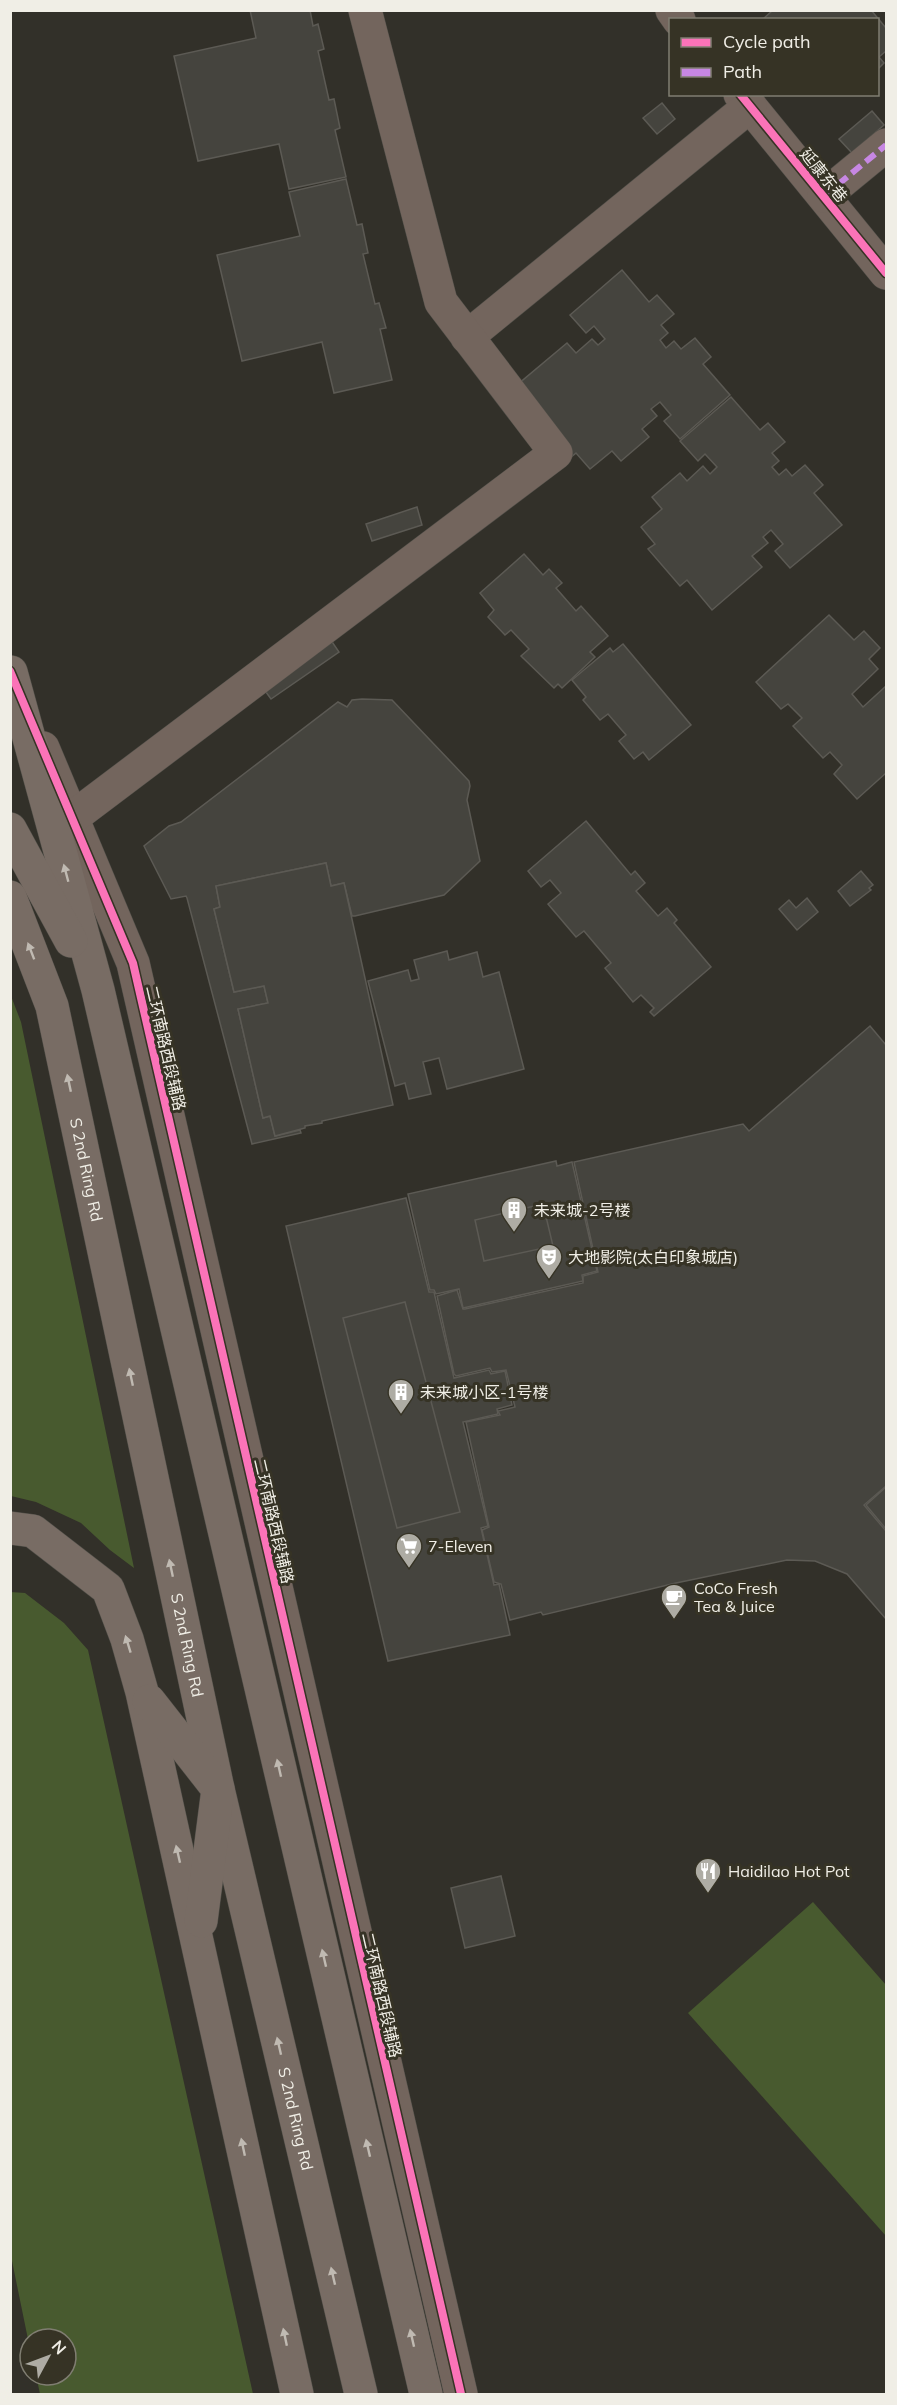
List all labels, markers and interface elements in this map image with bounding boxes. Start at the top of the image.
legend [669,18,879,96]
text: Cycle path [723,30,810,53]
text: Path [723,60,762,83]
street label: 延康东巷 [796,144,852,206]
one-way arrow [61,864,70,882]
one-way arrow [26,942,36,960]
street label: 二环南路西段辅路 [142,983,190,1113]
one-way arrow [63,1074,73,1093]
street label: S 2nd Ring Rd [66,1116,107,1223]
building icon: 未来城-2号楼 [499,1195,529,1233]
place label: 未来城-2号楼 [534,1200,630,1220]
theatre icon: 大地影院(太白印象城店) [534,1242,564,1280]
place label: 大地影院(太白印象城店) [568,1247,738,1267]
one-way arrow [126,1367,135,1386]
building icon: 未来城小区-1号楼 [386,1377,416,1415]
place label: 未来城小区-1号楼 [420,1382,548,1402]
street label: 二环南路西段辅路 [250,1456,298,1586]
supermarket icon: 7-Eleven [394,1531,424,1569]
place label: 7-Eleven [428,1536,493,1556]
one-way arrow [166,1558,175,1577]
place label: CoCo Fresh Tea & Juice [694,1578,778,1616]
cafe icon: CoCo Fresh Tea & Juice [659,1582,689,1620]
street label: S 2nd Ring Rd [167,1591,208,1699]
one-way arrow [123,1635,132,1653]
one-way arrow [274,1759,284,1777]
one-way arrow [173,1845,183,1863]
restaurant icon: Haidilao Hot Pot [693,1856,723,1894]
place label: Haidilao Hot Pot [728,1861,850,1881]
street label: 二环南路西段辅路 [358,1930,406,2060]
one-way arrow [318,1949,328,1967]
one-way arrow [273,2036,283,2055]
street label: S 2nd Ring Rd [274,2065,318,2172]
one-way arrow [238,2137,247,2156]
one-way arrow [363,2138,372,2157]
one-way arrow [328,2267,338,2285]
north arrow [18,2327,78,2387]
one-way arrow [279,2328,289,2347]
one-way arrow [407,2328,417,2347]
text: N [48,2336,71,2358]

